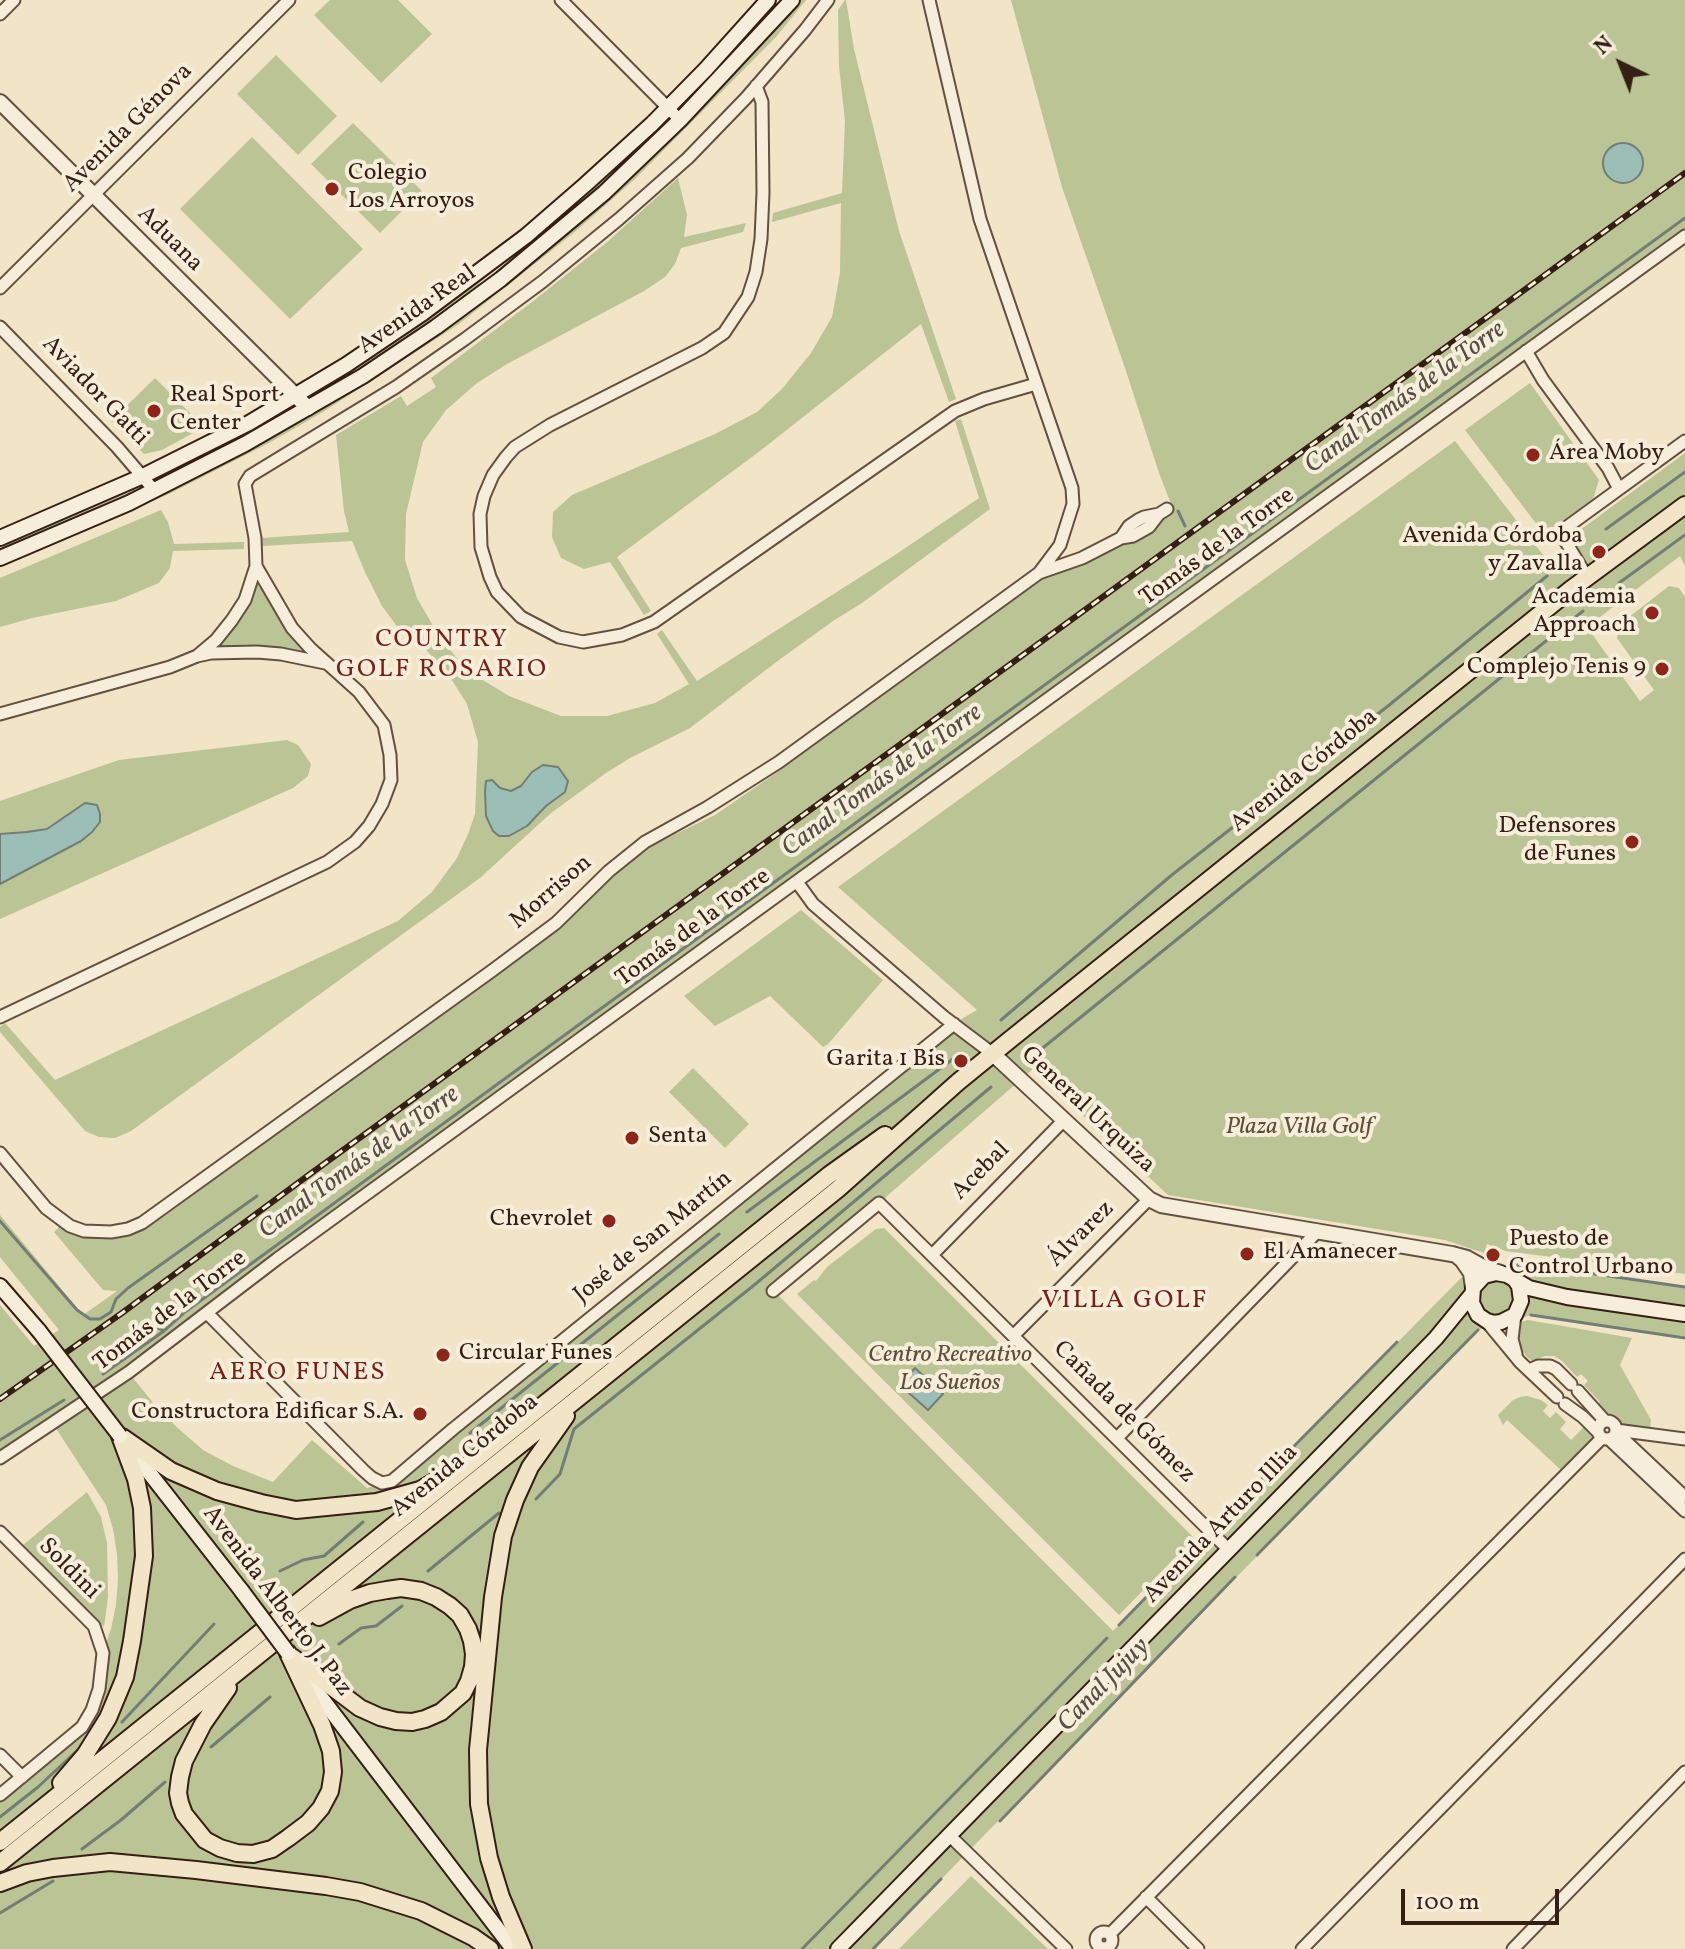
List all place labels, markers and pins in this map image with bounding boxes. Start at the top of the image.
place label: Colegio Los Arroyos [348,161,475,217]
marker: Colegio Los Arroyos [323,180,341,198]
place label: Real Sport Center [170,383,279,439]
marker: Real Sport Center [145,402,163,420]
place label: Área Moby [1549,441,1664,469]
marker: Área Moby [1524,446,1542,464]
place label: Avenida Córdoba y Zavalla [1402,524,1583,580]
marker: Avenida Córdoba y Zavalla [1590,543,1608,561]
place label: Academia Approach [1532,585,1636,641]
marker: Academia Approach [1643,604,1661,622]
place label: Complejo Tenis 9 [1467,655,1646,683]
marker: Complejo Tenis 9 [1653,660,1671,678]
place label: Defensores de Funes [1498,814,1616,870]
marker: Defensores de Funes [1623,833,1641,851]
place label: Garita 1 Bis [826,1047,945,1075]
marker: Garita 1 Bis [952,1052,970,1070]
place label: Senta [648,1124,707,1152]
marker: Senta [623,1129,641,1147]
place label: Chevrolet [490,1207,593,1235]
marker: Chevrolet [600,1212,618,1230]
place label: Puesto de Control Urbano [1509,1227,1673,1283]
place label: El Amanecer [1263,1240,1397,1268]
marker: El Amanecer [1238,1245,1256,1263]
marker: Puesto de Control Urbano [1484,1246,1502,1264]
place label: Circular Funes [459,1341,612,1369]
marker: Circular Funes [434,1346,452,1364]
place label: Constructora Edificar S.A. [131,1400,404,1428]
marker: Constructora Edificar S.A. [411,1405,429,1423]

